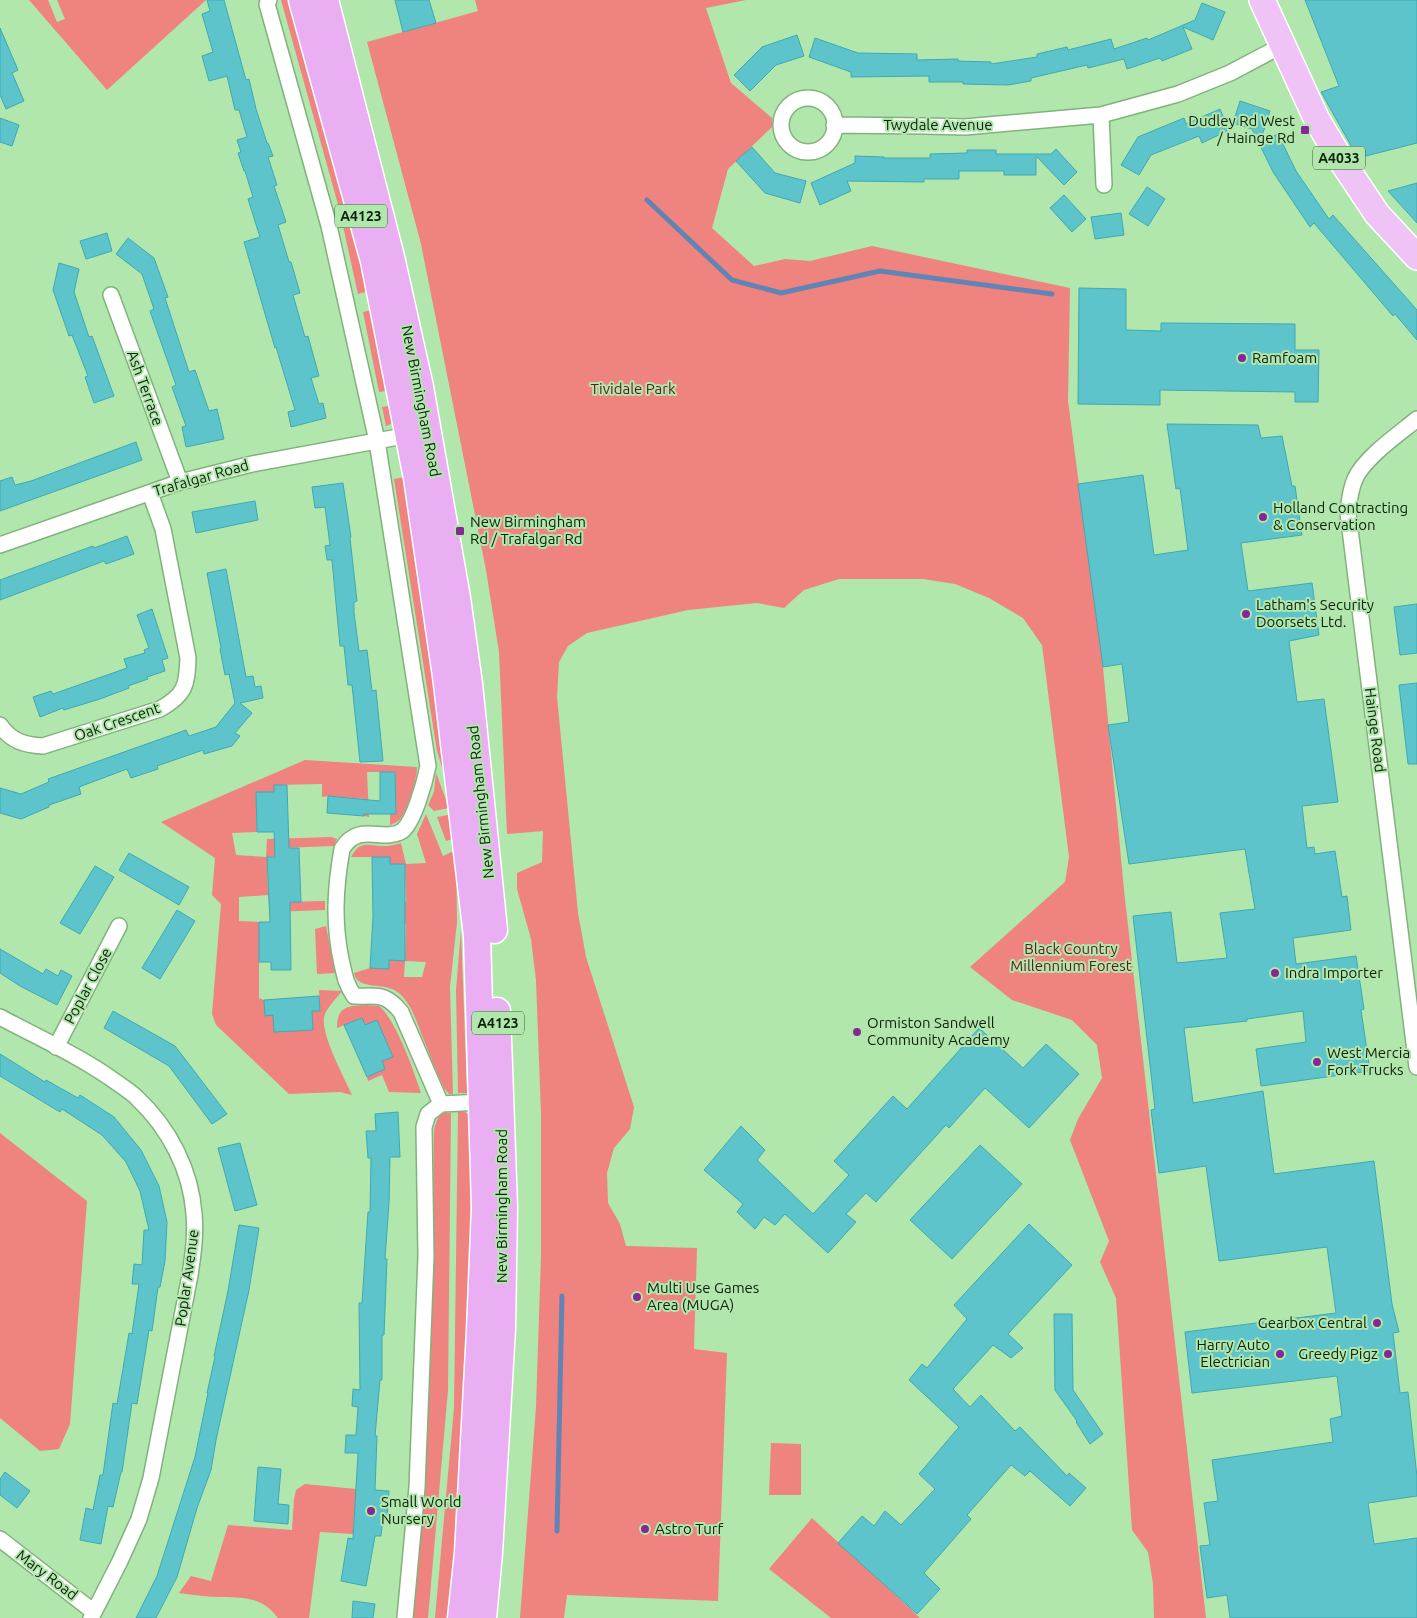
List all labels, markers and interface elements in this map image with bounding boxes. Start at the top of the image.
place label: Dudley Rd West / Hainge Rd [1188,112,1295,146]
street label: Twydale Avenue [883,116,993,133]
marker: Dudley Rd West / Hainge Rd [1299,124,1311,136]
road number: A4033 [1313,146,1365,170]
road number: A4123 [335,205,387,228]
street label: New Birmingham Road [398,324,445,478]
street label: Ash Terrace [124,348,167,428]
place label: Ramfoam [1252,349,1317,366]
marker: Ramfoam [1236,352,1248,364]
park label: Tividale Park [590,380,676,397]
street label: Trafalgar Road [151,456,251,499]
place label: Holland Contracting & Conservation [1273,499,1408,533]
marker: Holland Contracting & Conservation [1257,511,1269,523]
place label: New Birmingham Rd / Trafalgar Rd [470,513,586,547]
marker: New Birmingham Rd / Trafalgar Rd [454,525,466,537]
place label: Latham's Security Doorsets Ltd. [1256,596,1374,630]
marker: Latham's Security Doorsets Ltd. [1240,608,1252,620]
street label: Hainge Road [1362,687,1389,773]
street label: Oak Crescent [72,699,162,744]
street label: New Birmingham Road [464,725,497,879]
park label: Black Country Millennium Forest [1010,940,1132,974]
street label: Poplar Close [60,945,115,1027]
place label: Indra Importer [1285,964,1383,981]
marker: Indra Importer [1269,967,1281,979]
road number: A4123 [472,1011,524,1034]
place label: Ormiston Sandwell Community Academy [867,1014,1010,1048]
marker: Ormiston Sandwell Community Academy [851,1026,863,1038]
place label: West Mercia Fork Trucks [1327,1044,1410,1078]
marker: West Mercia Fork Trucks [1311,1056,1323,1068]
street label: New Birmingham Road [493,1129,510,1283]
street label: Poplar Avenue [171,1228,202,1327]
place label: Multi Use Games Area (MUGA) [647,1279,759,1313]
marker: Multi Use Games Area (MUGA) [631,1291,643,1303]
place label: Gearbox Central [1258,1314,1367,1331]
marker: Gearbox Central [1371,1317,1383,1329]
place label: Harry Auto Electrician [1197,1336,1270,1370]
place label: Greedy Pigz [1298,1345,1378,1362]
marker: Harry Auto Electrician [1274,1348,1286,1360]
marker: Greedy Pigz [1382,1348,1394,1360]
place label: Small World Nursery [381,1493,462,1527]
marker: Small World Nursery [365,1505,377,1517]
place label: Astro Turf [655,1520,723,1537]
marker: Astro Turf [639,1523,651,1535]
street label: Mary Road [13,1546,81,1603]

